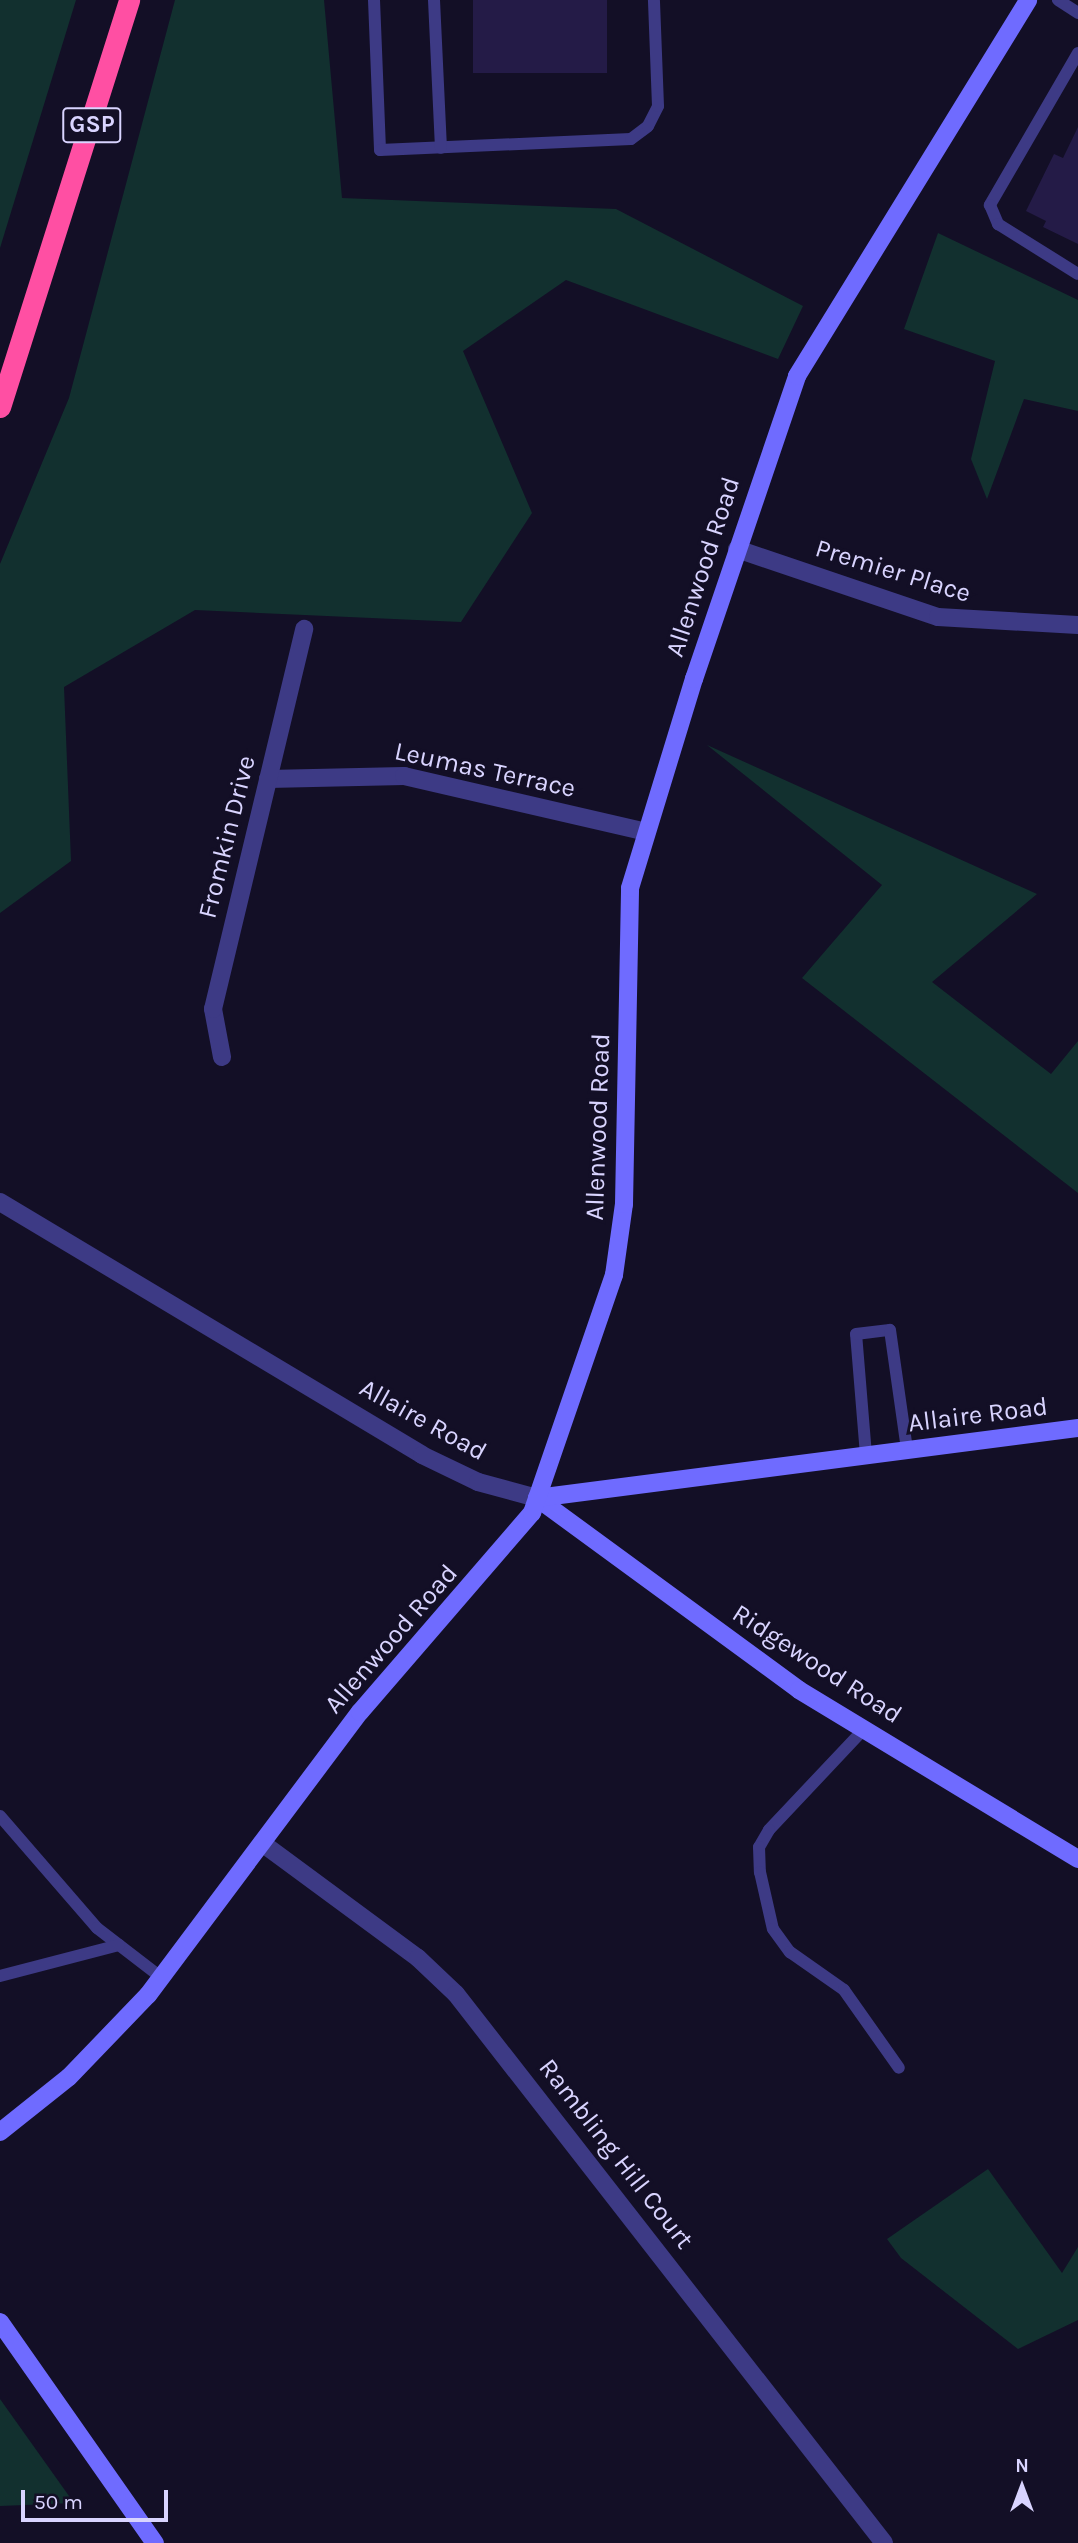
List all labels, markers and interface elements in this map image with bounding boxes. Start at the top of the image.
road number: GSP [62,104,122,146]
street label: Allenwood Road [659,473,747,661]
street label: Premier Place [812,533,974,609]
street label: Leumas Terrace [392,736,578,804]
street label: Fromkin Drive [192,752,262,922]
street label: Allenwood Road [579,1033,617,1221]
street label: Allaire Road [354,1372,492,1468]
street label: Allaire Road [906,1391,1050,1439]
street label: Allenwood Road [318,1558,464,1720]
street label: Ridgewood Road [726,1598,908,1730]
street label: Rambling Hill Court [532,2053,700,2255]
north arrow [987,2452,1057,2522]
text: N [1015,2455,1029,2477]
scale bar [24,2476,172,2520]
text: 50 m [34,2490,83,2514]

